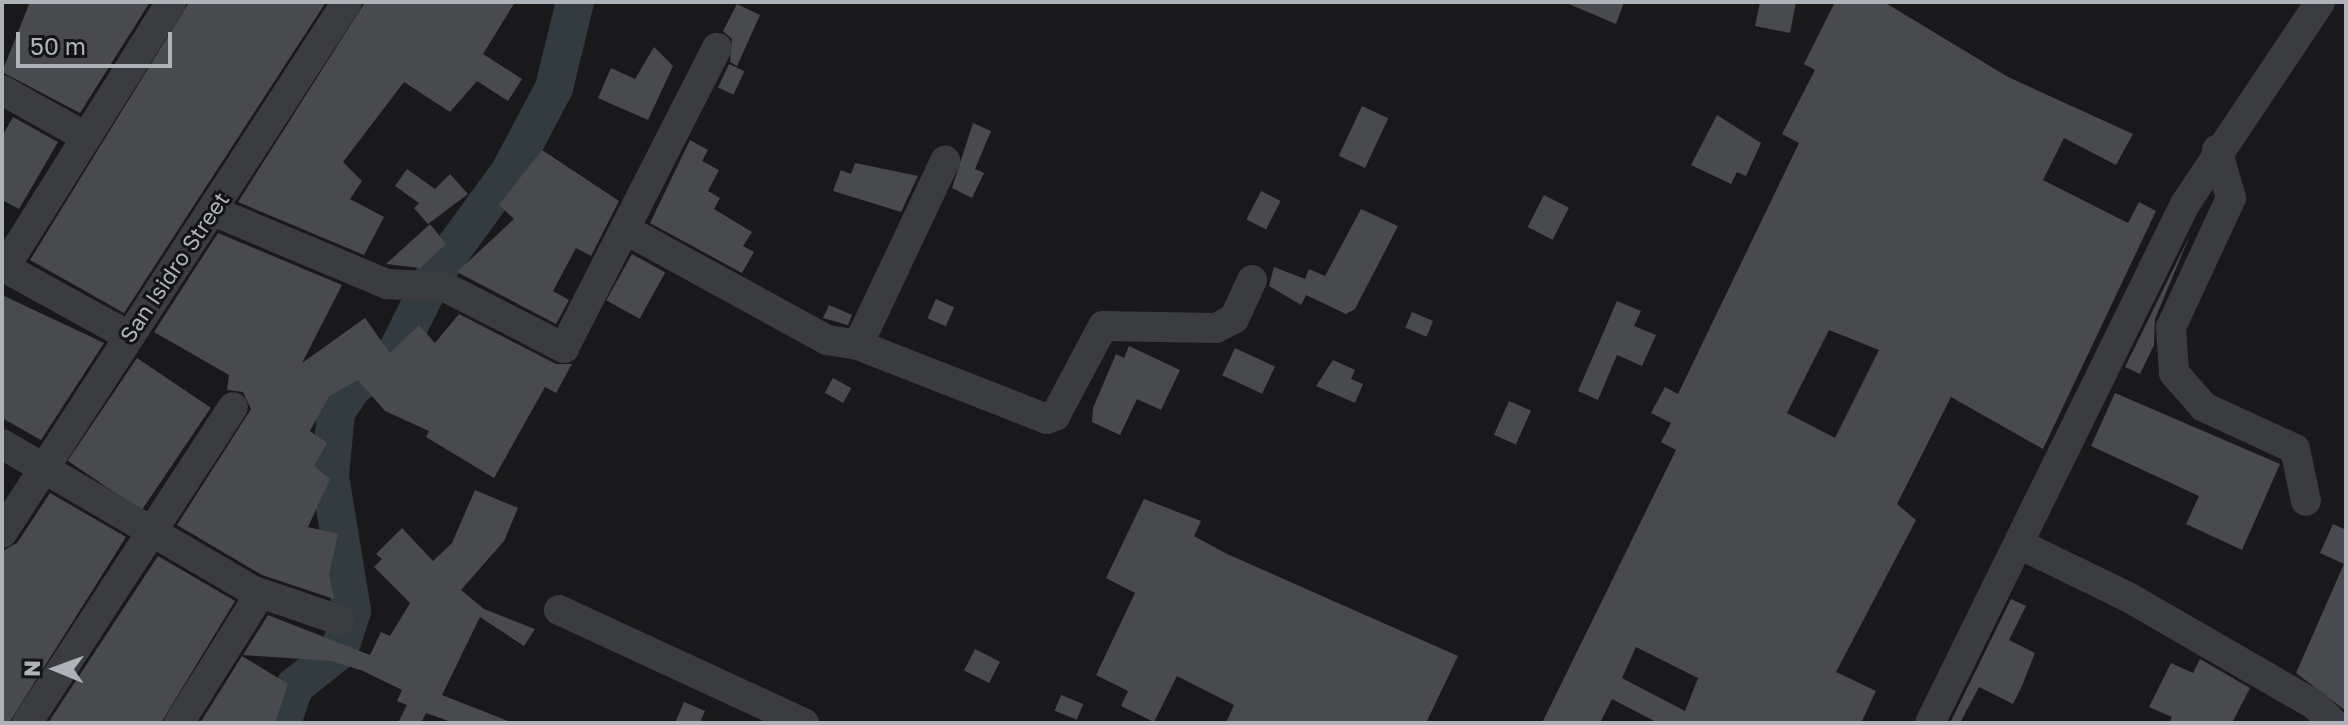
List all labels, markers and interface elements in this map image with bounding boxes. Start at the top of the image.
scale bar [20,16,176,66]
text: 50 m [30,31,86,60]
street label: San Isidro Street [114,187,234,347]
north arrow [16,629,96,709]
text: N [18,660,45,677]

